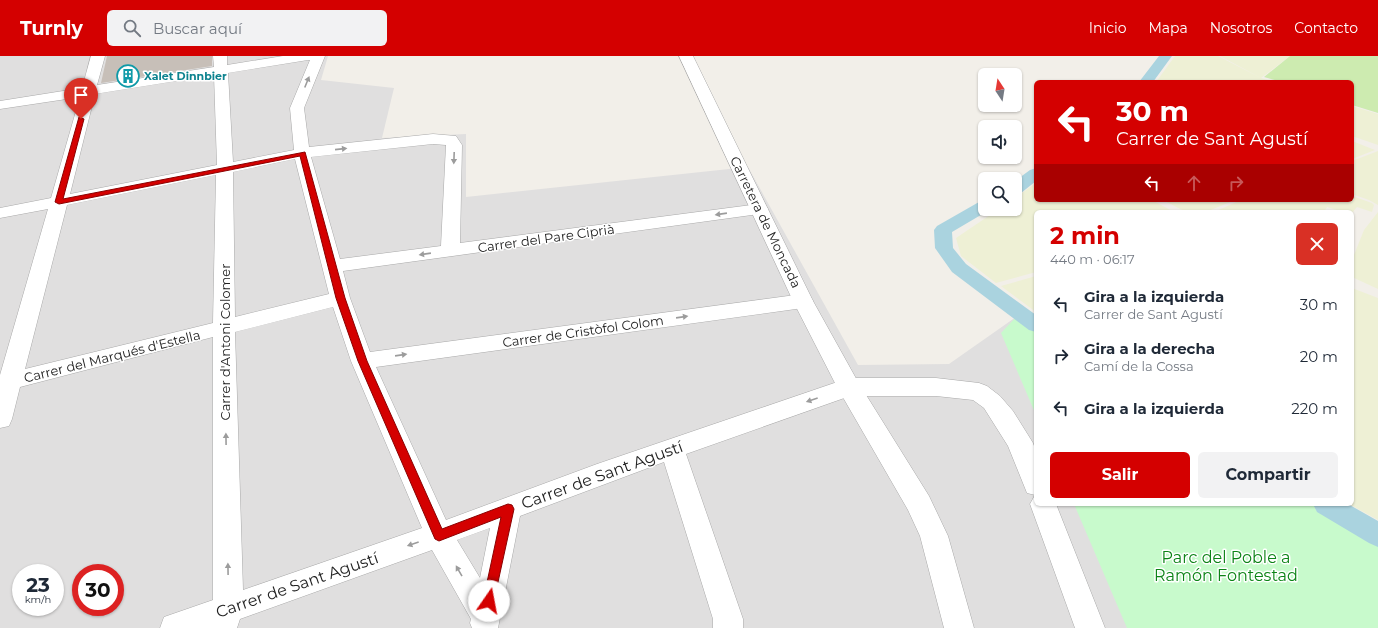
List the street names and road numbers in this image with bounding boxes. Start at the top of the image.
street label: Carretera de Moncada [727,154,805,290]
street label: Carrer del Pare Ciprià [477,220,615,256]
street label: Carrer d'Antoni Colomer [217,264,233,420]
street label: Carrer de Cristòfol Colom [501,312,665,350]
street label: Carrer del Marqués d'Estella [22,326,202,386]
street label: Carrer de Sant Agustí [519,437,686,513]
street label: Carrer de Sant Agustí [213,548,381,622]

